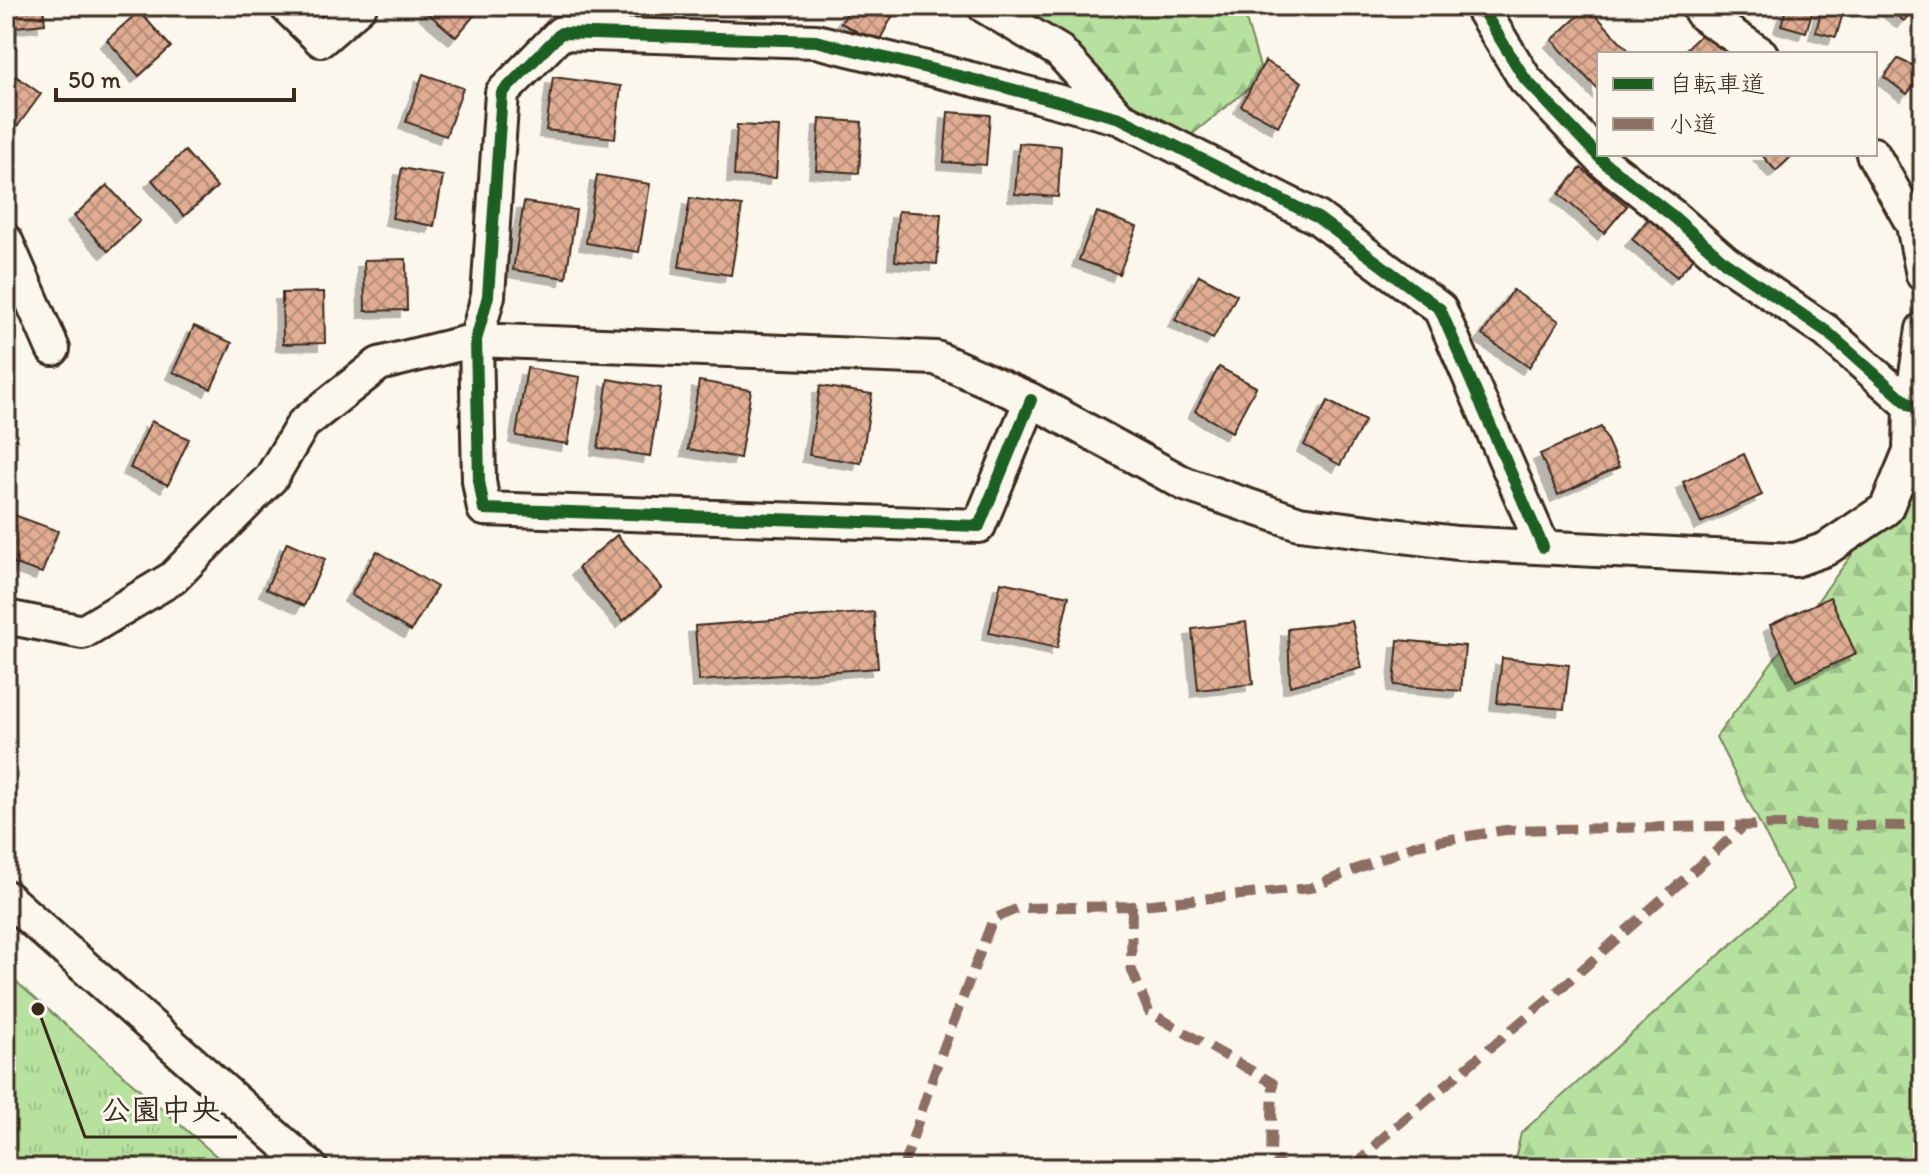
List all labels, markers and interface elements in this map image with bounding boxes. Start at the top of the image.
scale bar [56,52,294,102]
legend [1597,52,1877,156]
text: 50 m [68,65,121,94]
text: 自転車道 [1669,69,1765,98]
text: 小道 [1669,109,1717,138]
callout: 公園中央 [85,1083,237,1137]
text: 公園中央 [101,1091,221,1128]

